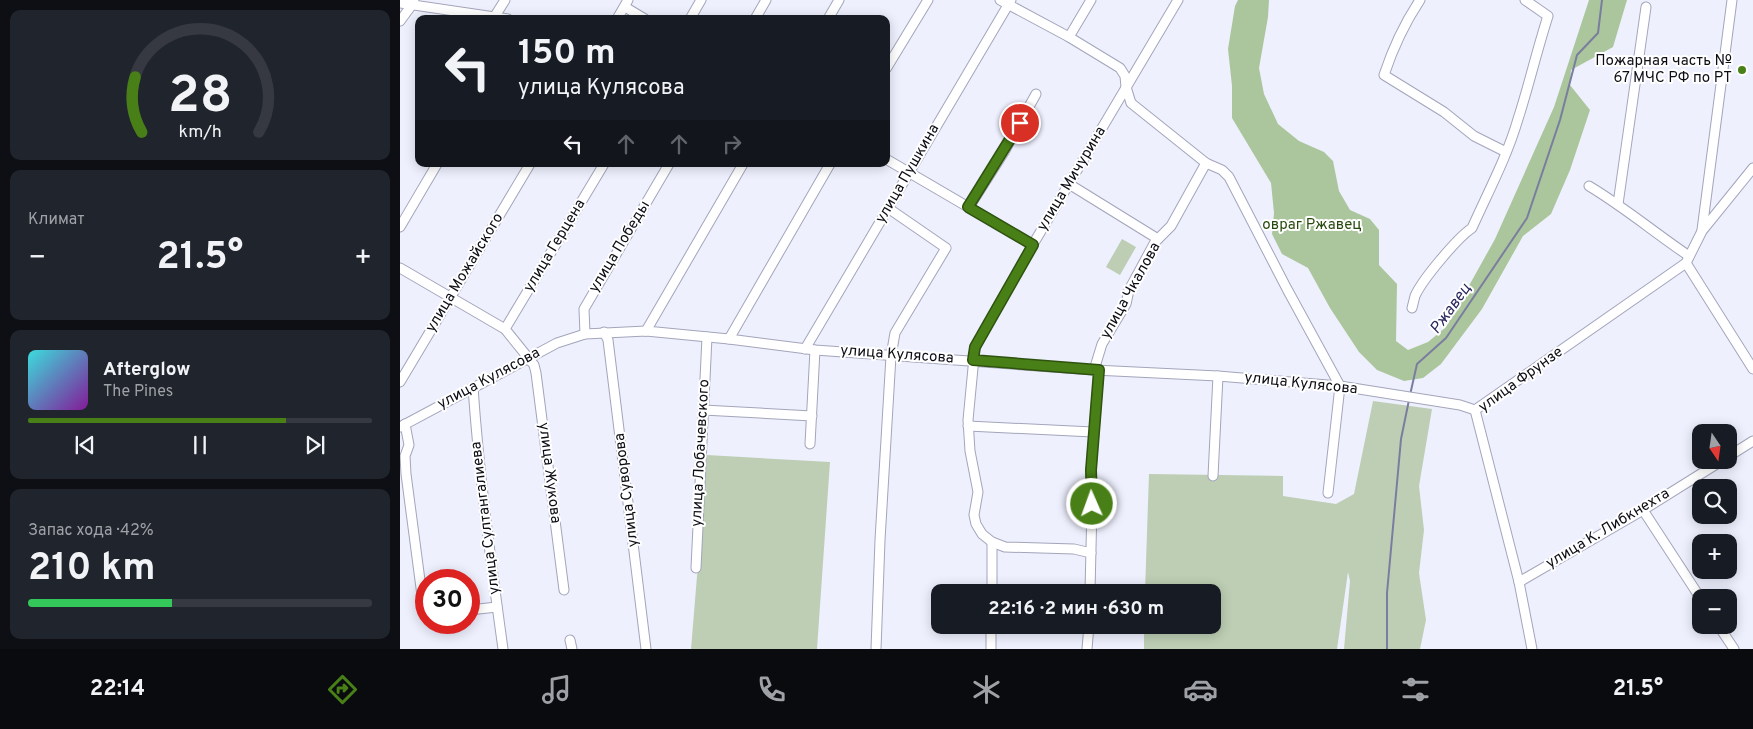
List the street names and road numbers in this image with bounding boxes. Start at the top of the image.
street label: улица Пушкина [872,121,944,227]
street label: улица Мичурина [1033,123,1111,235]
street label: улица Герцена [520,196,590,296]
street label: улица Победы [585,198,655,296]
street label: улица Можайского [422,210,508,336]
street label: улица Чкалова [1097,239,1165,343]
street label: улица Кулясова [840,342,954,368]
street label: улица Фрунзе [1475,343,1567,417]
street label: улица Кулясова [434,344,544,414]
street label: улица Кулясова [1243,369,1359,399]
street label: улица Лобачевского [688,379,714,527]
street label: улица Жукова [533,421,565,525]
street label: улица Суворова [611,432,643,548]
street label: улица Султангалиева [467,440,505,596]
street label: улица К. Либкнехта [1543,485,1673,573]

